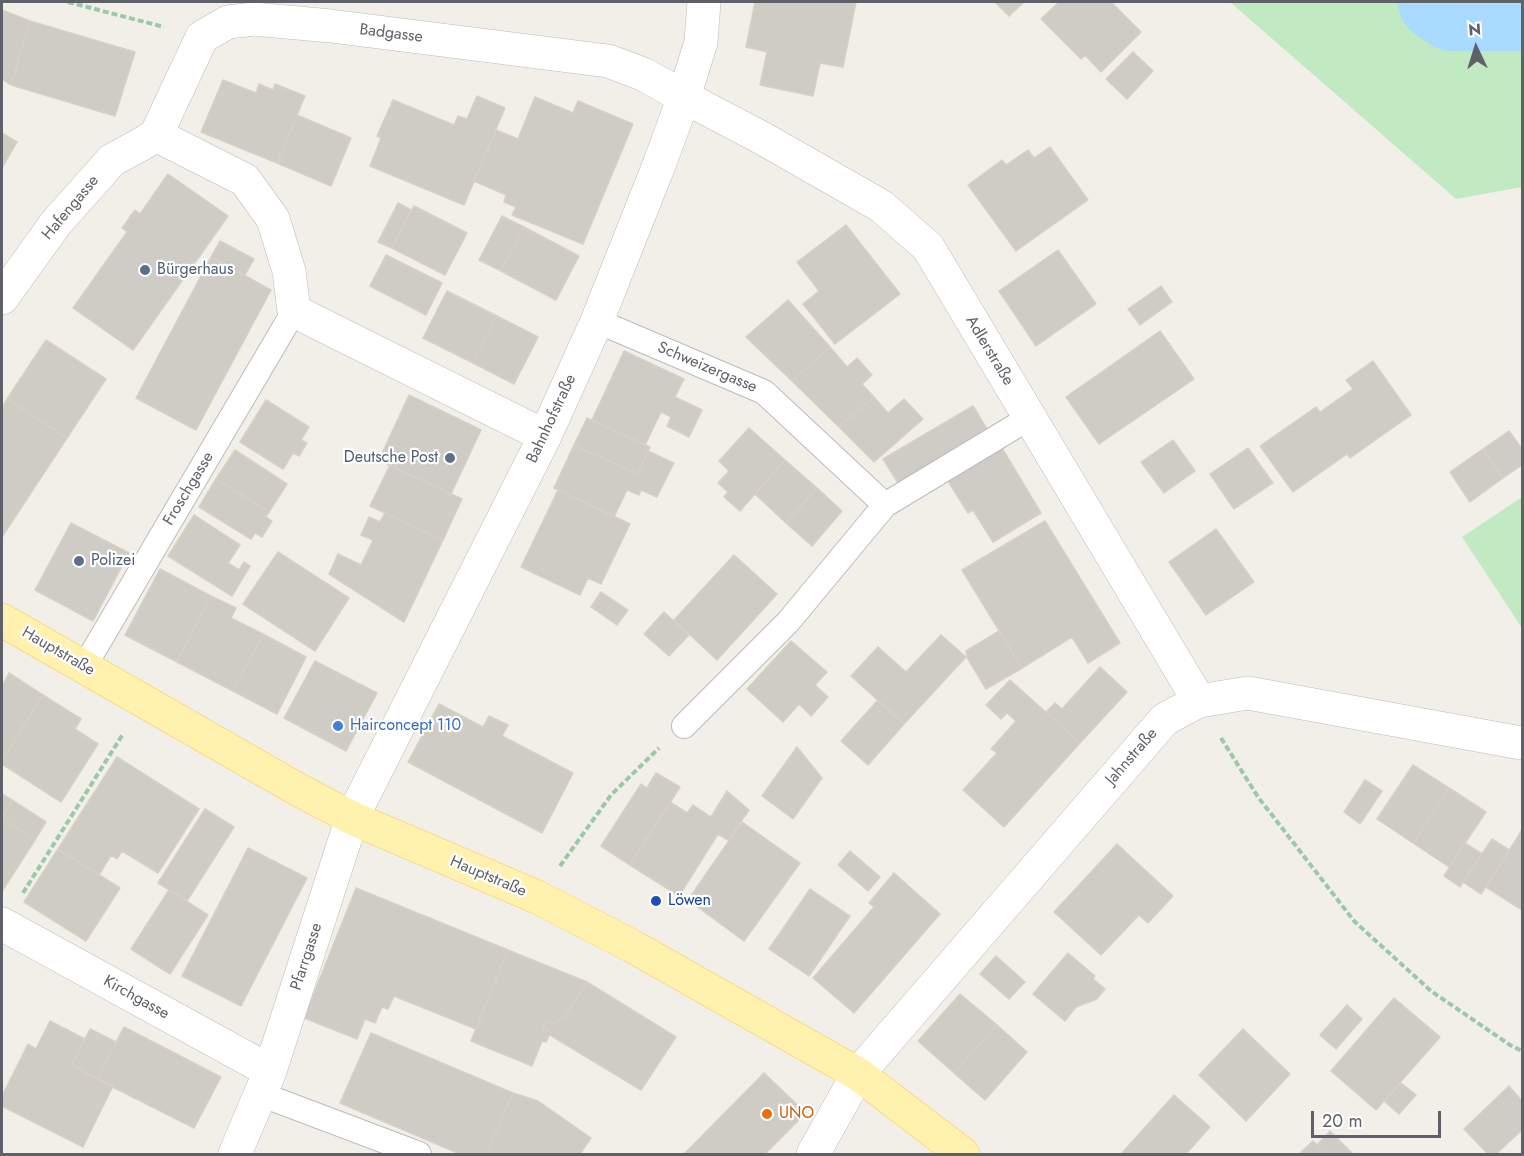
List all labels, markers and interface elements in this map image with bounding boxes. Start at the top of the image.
north arrow [1446,18,1506,78]
text: N [1468,18,1482,41]
street label: Badgasse [358,21,424,47]
street label: Hafengasse [38,172,104,244]
place label: Bürgerhaus [157,260,233,280]
marker: Bürgerhaus [138,263,152,277]
street label: Adlerstraße [961,313,1017,389]
street label: Schweizergasse [654,338,760,398]
street label: Bahnhofstraße [523,371,581,467]
place label: Deutsche Post [344,448,438,468]
street label: Froschgasse [160,449,218,529]
marker: Deutsche Post [443,451,457,465]
place label: Polizei [91,551,135,571]
marker: Polizei [72,554,86,568]
street label: Hauptstraße [18,623,98,681]
place label: Hairconcept 110 [350,716,461,736]
marker: Hairconcept 110 [331,719,345,733]
street label: Jahnstraße [1102,725,1162,789]
street label: Hauptstraße [447,852,529,902]
place label: Löwen [668,891,711,911]
marker: Löwen [649,894,663,908]
street label: Pfarrgasse [287,921,327,993]
street label: Kirchgasse [100,972,172,1024]
scale bar [1314,1099,1444,1137]
place label: UNO [779,1104,814,1124]
marker: UNO [760,1107,774,1121]
text: 20 m [1322,1108,1362,1134]

